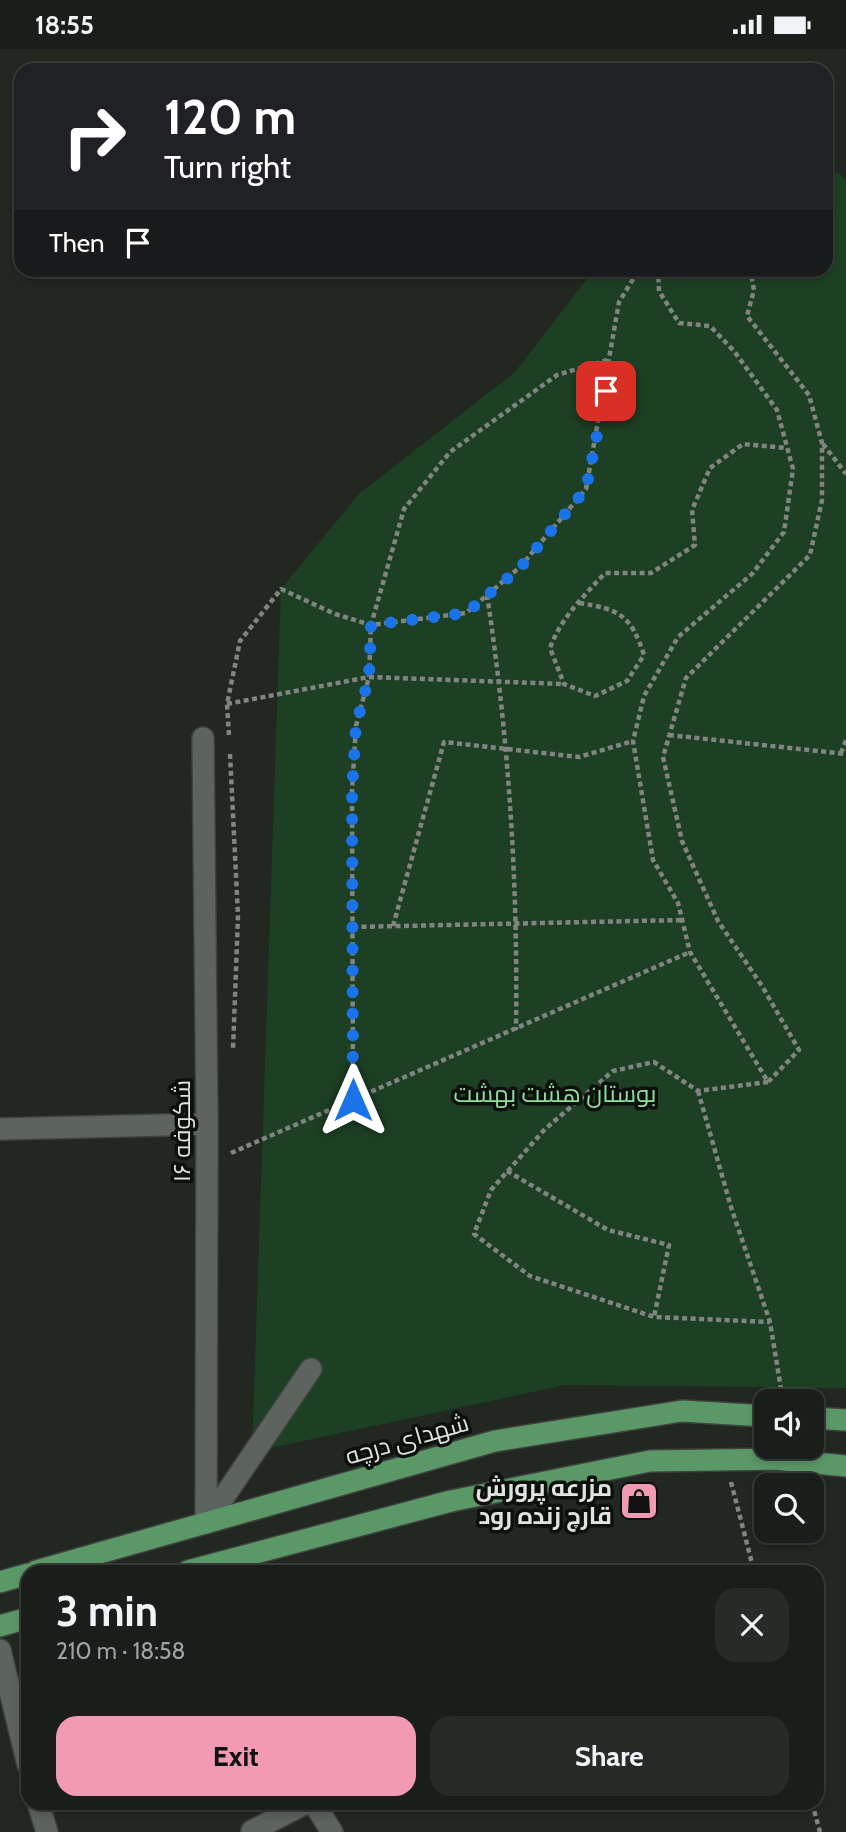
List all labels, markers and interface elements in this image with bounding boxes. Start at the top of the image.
text: 18:55 [35,9,94,41]
text: 120 m [164,87,296,146]
icon: right [49,91,140,182]
text: Turn right [164,147,291,186]
icon: arrive [119,224,157,262]
text: Then [49,227,105,259]
pin [576,361,636,421]
icon: arrive [587,372,625,410]
position arrow [316,1063,390,1137]
park label: بوستان هشت بهشت [454,1079,656,1108]
street label: شکوفه ۱۶ [167,1080,196,1182]
map controls [754,1389,824,1543]
button: sound [754,1389,824,1459]
street label: شهدای درچه [342,1408,473,1472]
place label: مزرعه پرورش قارچ زنده رود [476,1473,612,1532]
button: search [754,1473,824,1543]
shop icon: مزرعه پرورش قارچ زنده رود [618,1480,660,1522]
text: 3 min [56,1585,158,1637]
button: close [715,1588,789,1662]
text: 210 m · 18:58 [56,1637,185,1665]
button: Exit [56,1716,416,1796]
button: Share [430,1716,789,1796]

